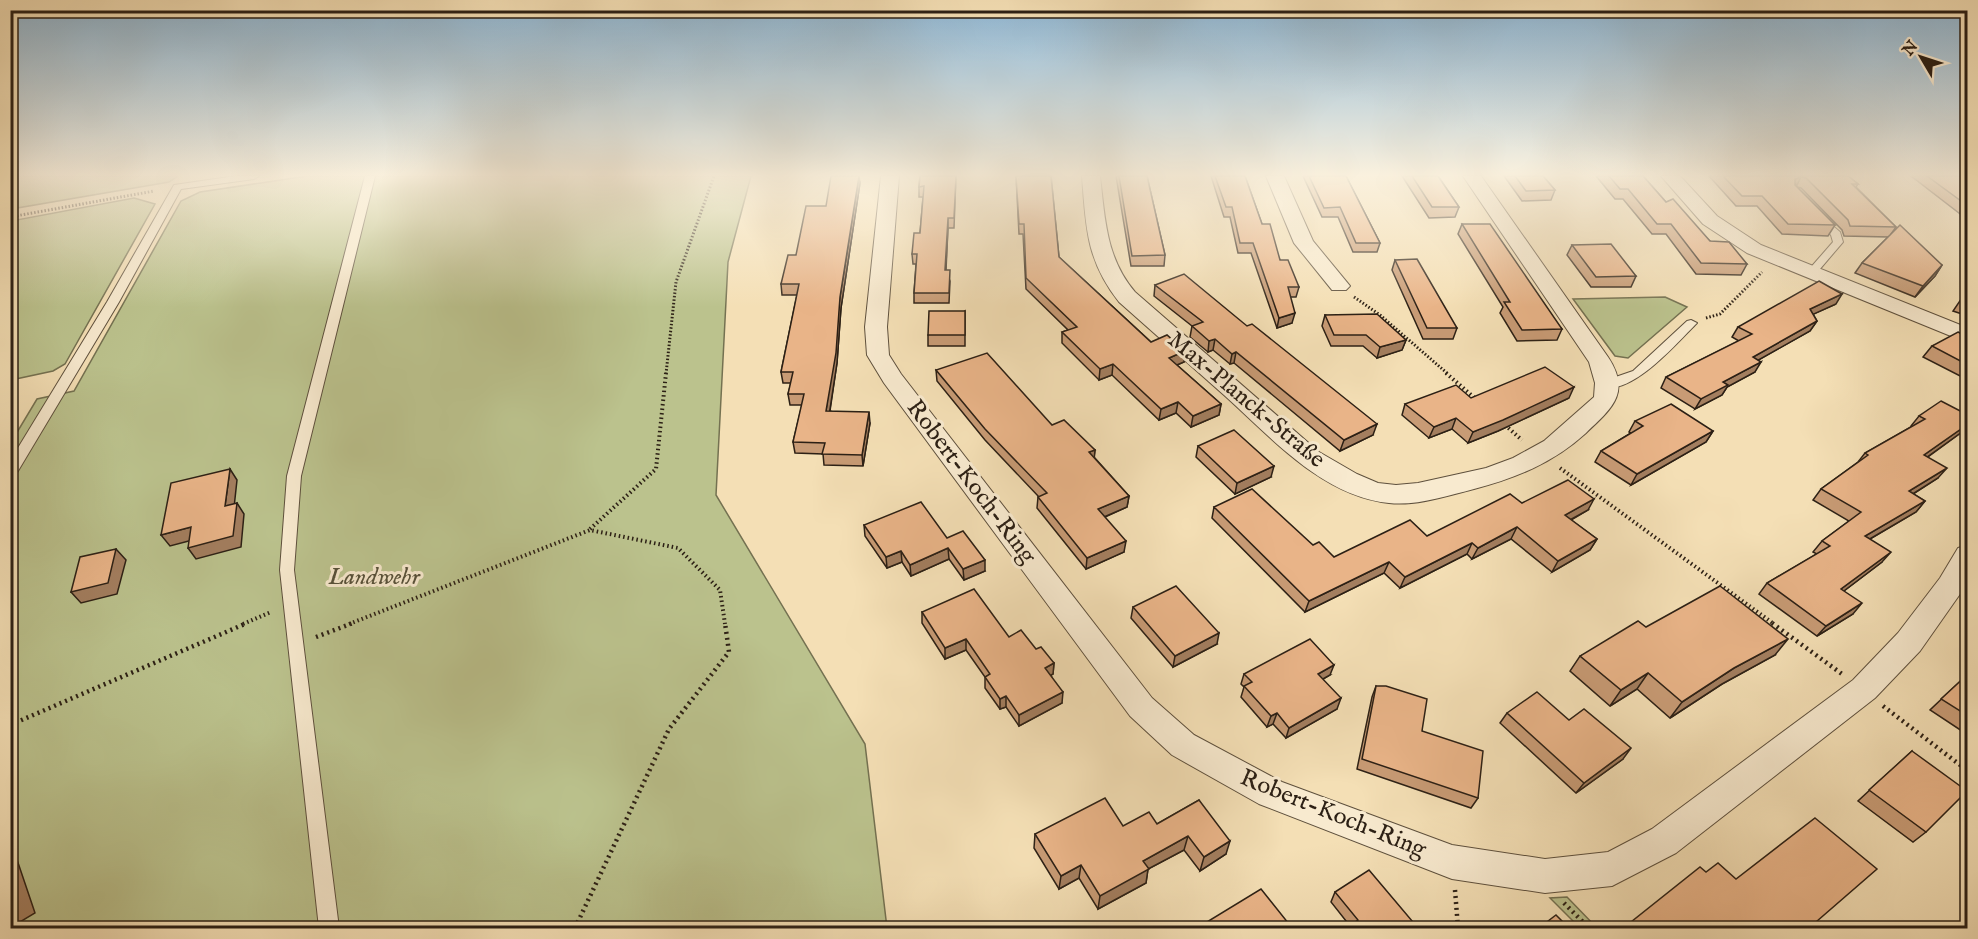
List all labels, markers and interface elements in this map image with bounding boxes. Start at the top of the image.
north arrow [1891,27,1951,87]
text: N [1898,37,1923,61]
street label: Max-Planck-Straße [1161,325,1331,475]
street label: Robert-Koch-Ring [899,394,1044,571]
park label: Landwehr [327,562,421,593]
street label: Robert-Koch-Ring [1235,763,1431,866]

